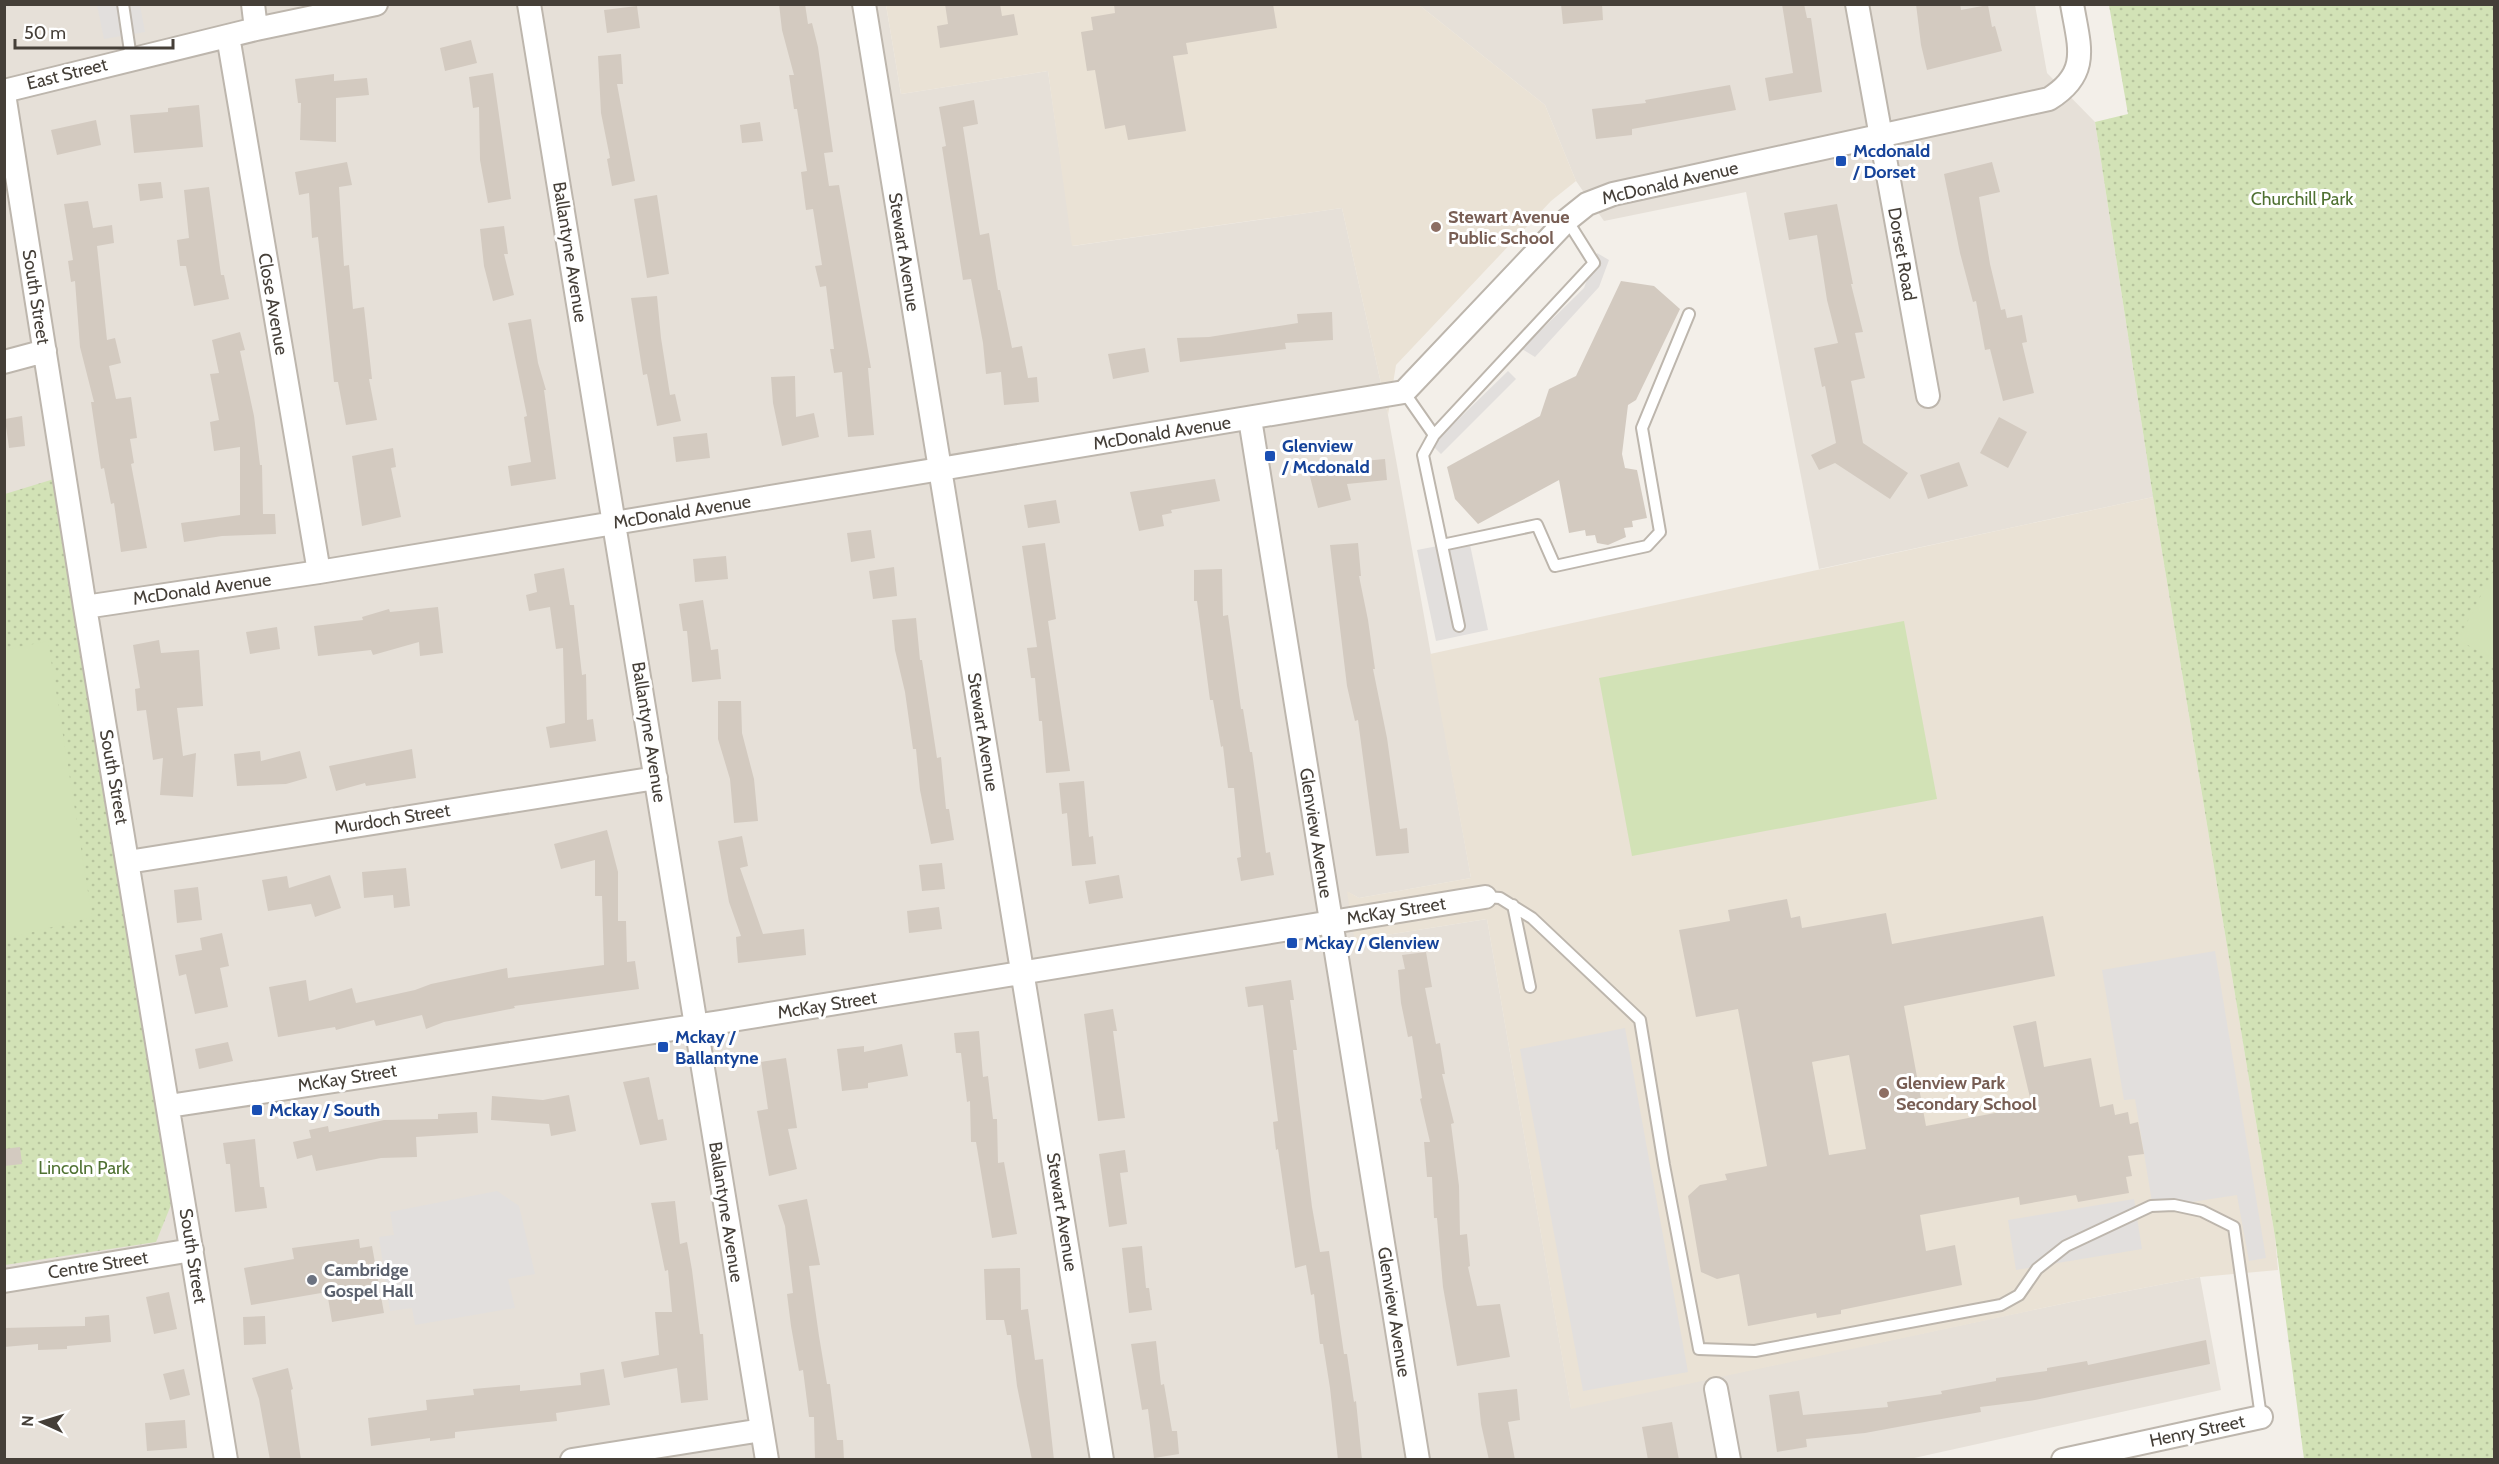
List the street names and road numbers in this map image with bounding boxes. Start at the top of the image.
street label: East Street [24,53,110,95]
street label: McDonald Avenue [1600,157,1740,209]
street label: Ballantyne Avenue [548,180,592,324]
street label: Stewart Avenue [884,191,924,313]
street label: Dorset Road [1883,206,1921,302]
street label: South Street [18,248,54,346]
street label: Close Avenue [253,251,293,357]
street label: McDonald Avenue [1091,411,1233,455]
street label: McDonald Avenue [611,490,753,534]
street label: McDonald Avenue [132,568,272,610]
street label: Ballantyne Avenue [627,660,671,804]
street label: Stewart Avenue [963,671,1003,793]
street label: South Street [95,728,133,826]
street label: Glenview Avenue [1295,766,1337,900]
street label: Murdoch Street [332,799,452,839]
street label: McKay Street [1345,892,1447,930]
street label: McKay Street [776,986,878,1024]
street label: McKay Street [296,1059,398,1097]
street label: Ballantyne Avenue [704,1140,748,1284]
street label: Stewart Avenue [1042,1151,1082,1273]
street label: South Street [175,1207,211,1305]
street label: Glenview Avenue [1373,1245,1415,1379]
street label: Centre Street [46,1246,150,1284]
street label: Henry Street [2147,1410,2247,1452]

